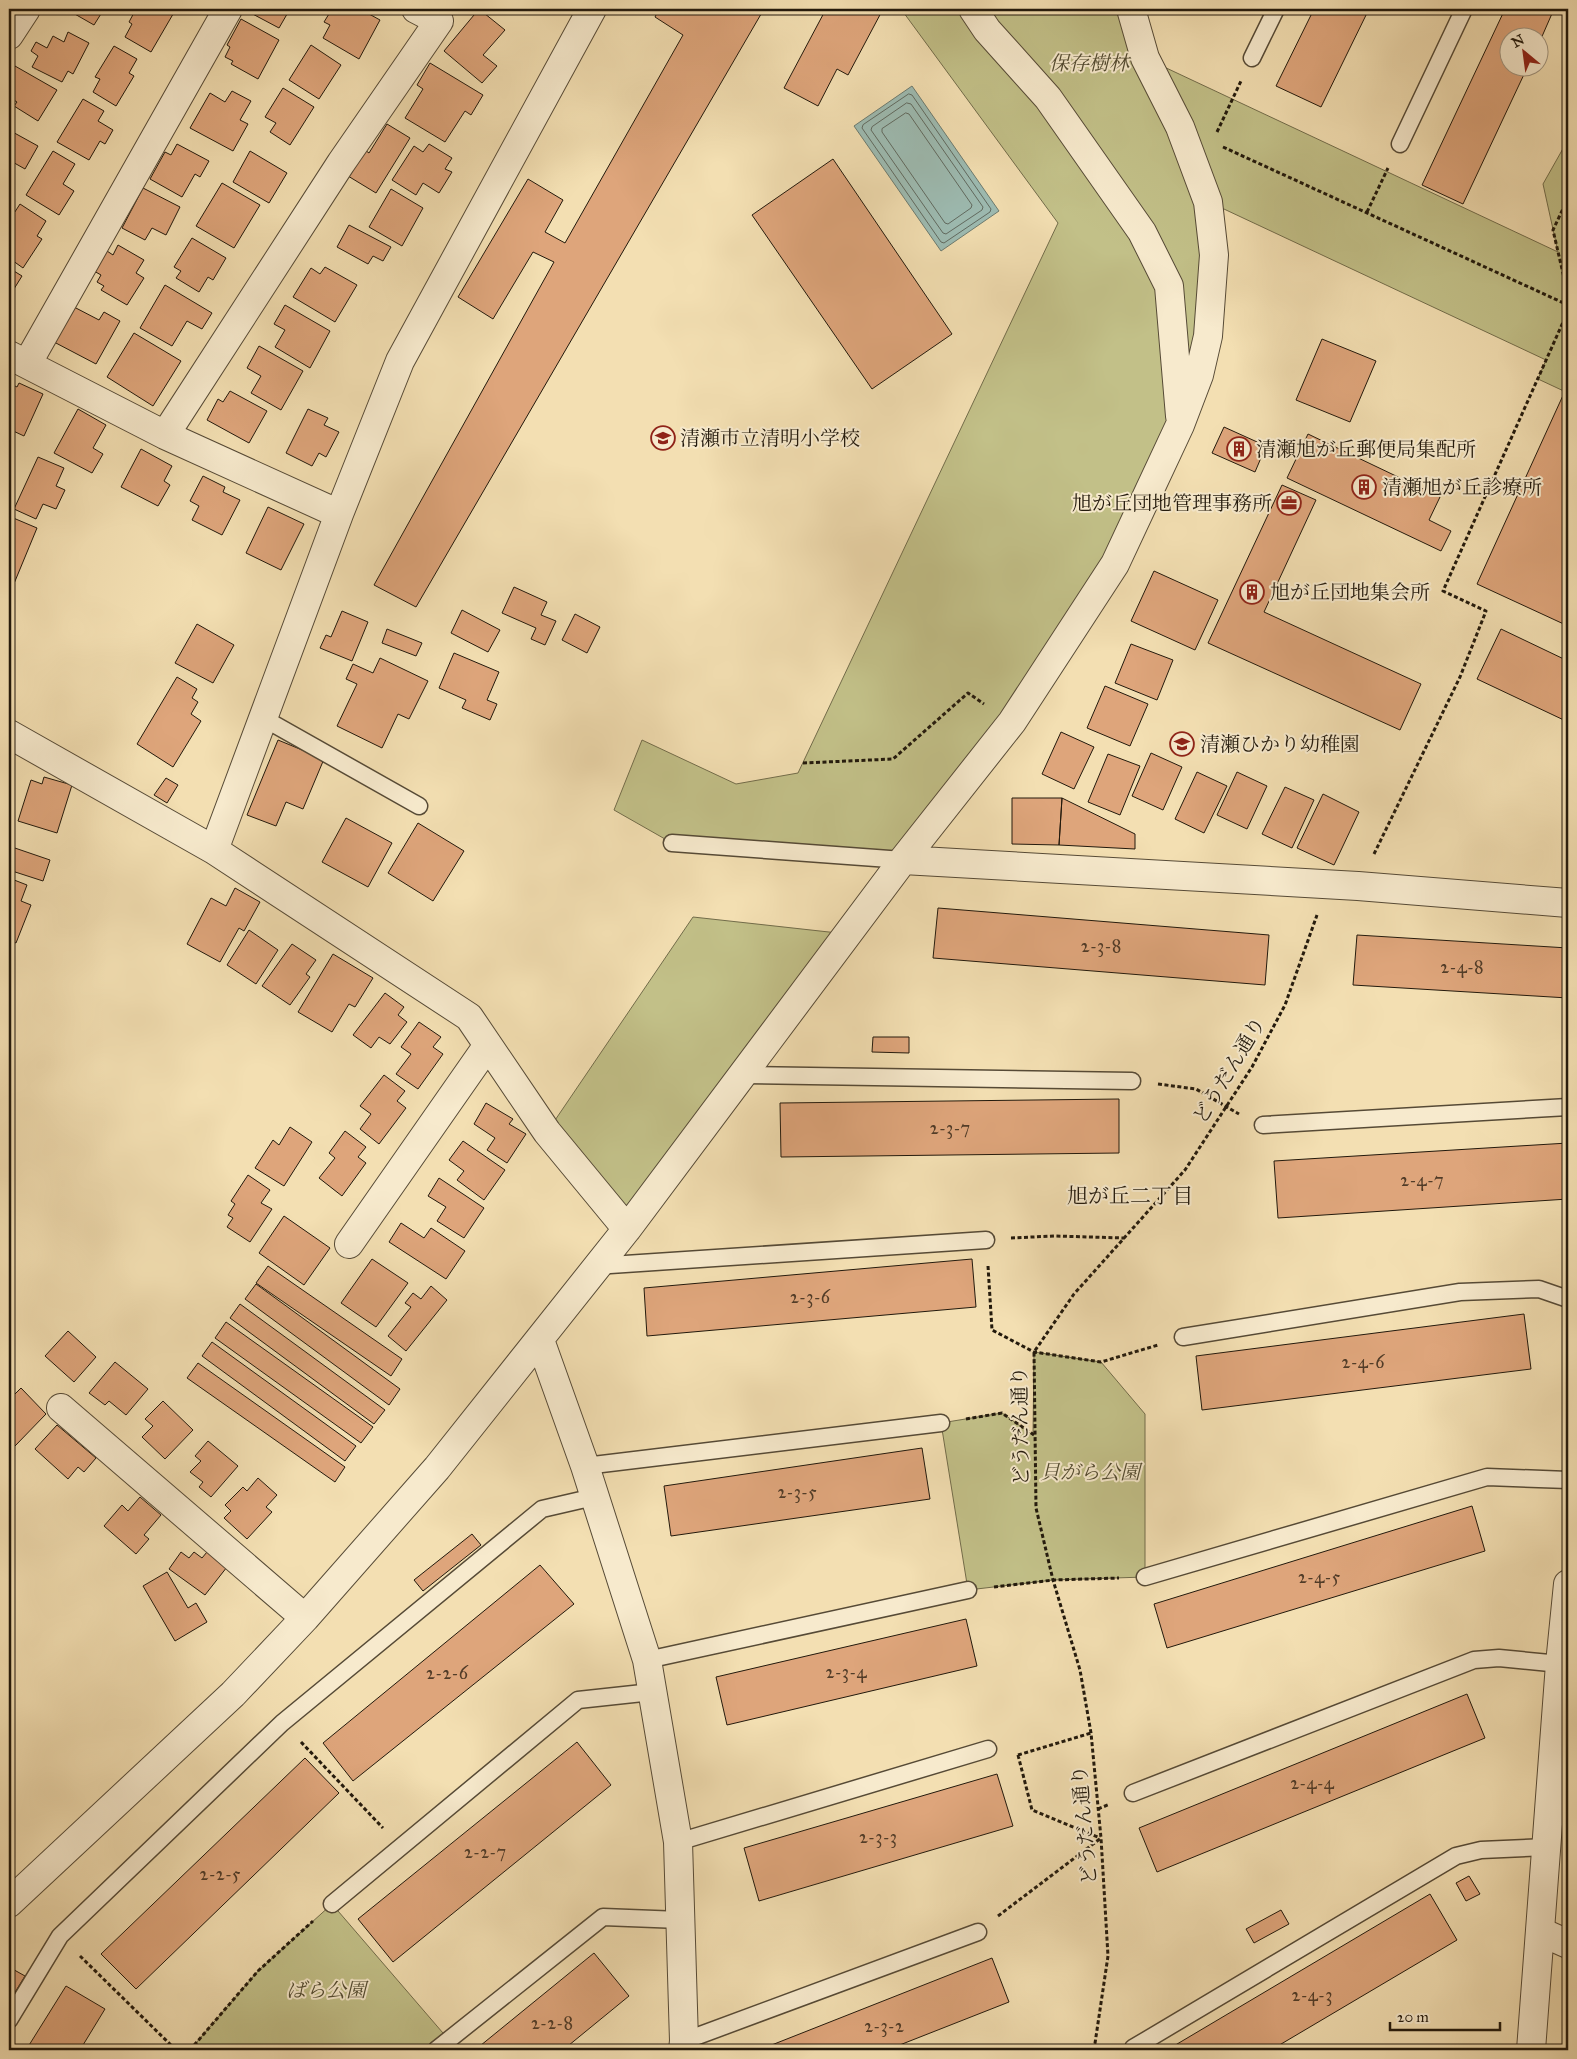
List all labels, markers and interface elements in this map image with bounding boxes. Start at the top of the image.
north arrow [1500,28,1550,78]
text: N [1509,31,1527,51]
park label: 保存樹林 [1049,51,1132,75]
school or university icon: 清瀬市立清明小学校 [650,425,676,451]
place label: 清瀬市立清明小学校 [680,426,860,450]
building icon: 清瀬旭が丘郵便局集配所 [1226,436,1252,462]
place label: 清瀬旭が丘郵便局集配所 [1256,437,1476,461]
building icon: 清瀬旭が丘診療所 [1351,474,1377,500]
place label: 清瀬旭が丘診療所 [1382,475,1542,499]
office icon: 旭が丘団地管理事務所 [1276,490,1302,516]
place label: 旭が丘団地管理事務所 [1072,491,1272,515]
building icon: 旭が丘団地集会所 [1239,579,1265,605]
place label: 旭が丘団地集会所 [1270,580,1430,604]
school or university icon: 清瀬ひかり幼稚園 [1169,731,1195,757]
place label: 清瀬ひかり幼稚園 [1200,732,1360,756]
house number: 2-3-8 [1081,935,1121,957]
house number: 2-4-8 [1440,956,1484,978]
street label: どうだん通り [1188,1012,1270,1128]
house number: 2-3-7 [930,1117,970,1139]
house number: 2-4-7 [1400,1169,1444,1191]
district label: 旭が丘二丁目 [1067,1183,1193,1209]
house number: 2-3-6 [790,1286,831,1308]
house number: 2-4-6 [1342,1351,1385,1373]
street label: どうだん通り [1007,1366,1033,1486]
park label: 貝がら公園 [1040,1460,1143,1484]
house number: 2-3-5 [777,1481,817,1503]
house number: 2-4-5 [1298,1566,1341,1588]
house number: 2-3-4 [826,1661,867,1683]
house number: 2-2-6 [426,1662,469,1684]
street label: どうだん通り [1067,1764,1101,1886]
house number: 2-4-4 [1290,1772,1335,1794]
house number: 2-3-3 [859,1826,897,1848]
house number: 2-2-7 [464,1841,506,1863]
house number: 2-2-5 [200,1863,241,1885]
park label: ばら公園 [286,1978,369,2002]
house number: 2-4-3 [1292,1984,1332,2006]
scale bar [1390,1999,1500,2031]
text: 20 m [1397,2008,1429,2026]
house number: 2-2-8 [531,2012,573,2034]
house number: 2-3-2 [864,2015,904,2037]

